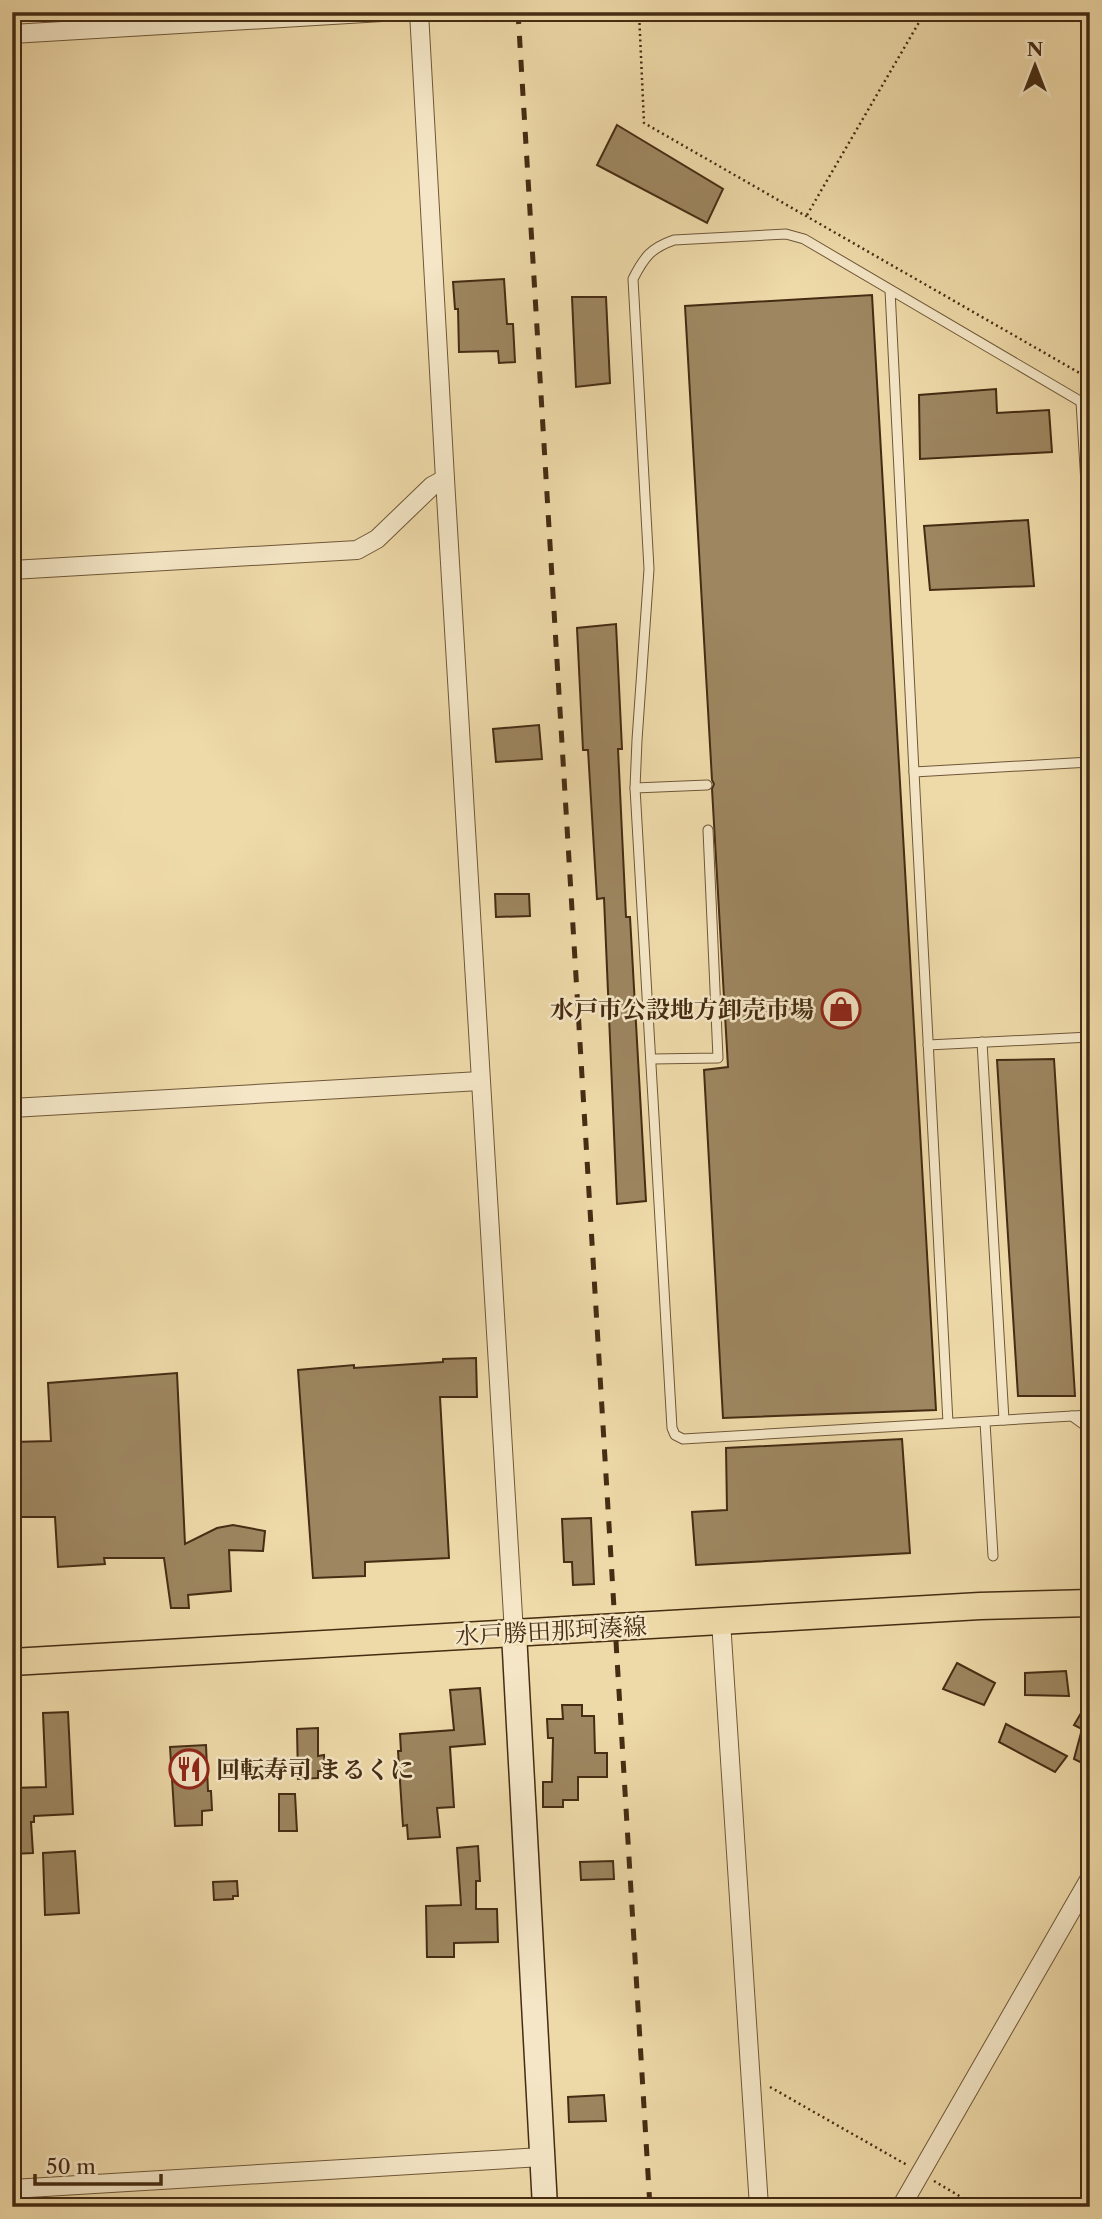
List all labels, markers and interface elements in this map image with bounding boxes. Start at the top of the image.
north arrow [1000,32,1070,102]
text: N [1027,38,1043,61]
shop icon: 水戸市公設地方卸売市場 [820,988,862,1030]
place label: 水戸市公設地方卸売市場 [550,995,814,1024]
street label: 水戸勝田那珂湊線 [454,1611,648,1651]
restaurant icon: 回転寿司 まるくに [168,1748,210,1790]
place label: 回転寿司 まるくに [216,1755,414,1784]
scale bar [35,2142,161,2186]
text: 50 m [46,2154,96,2179]

